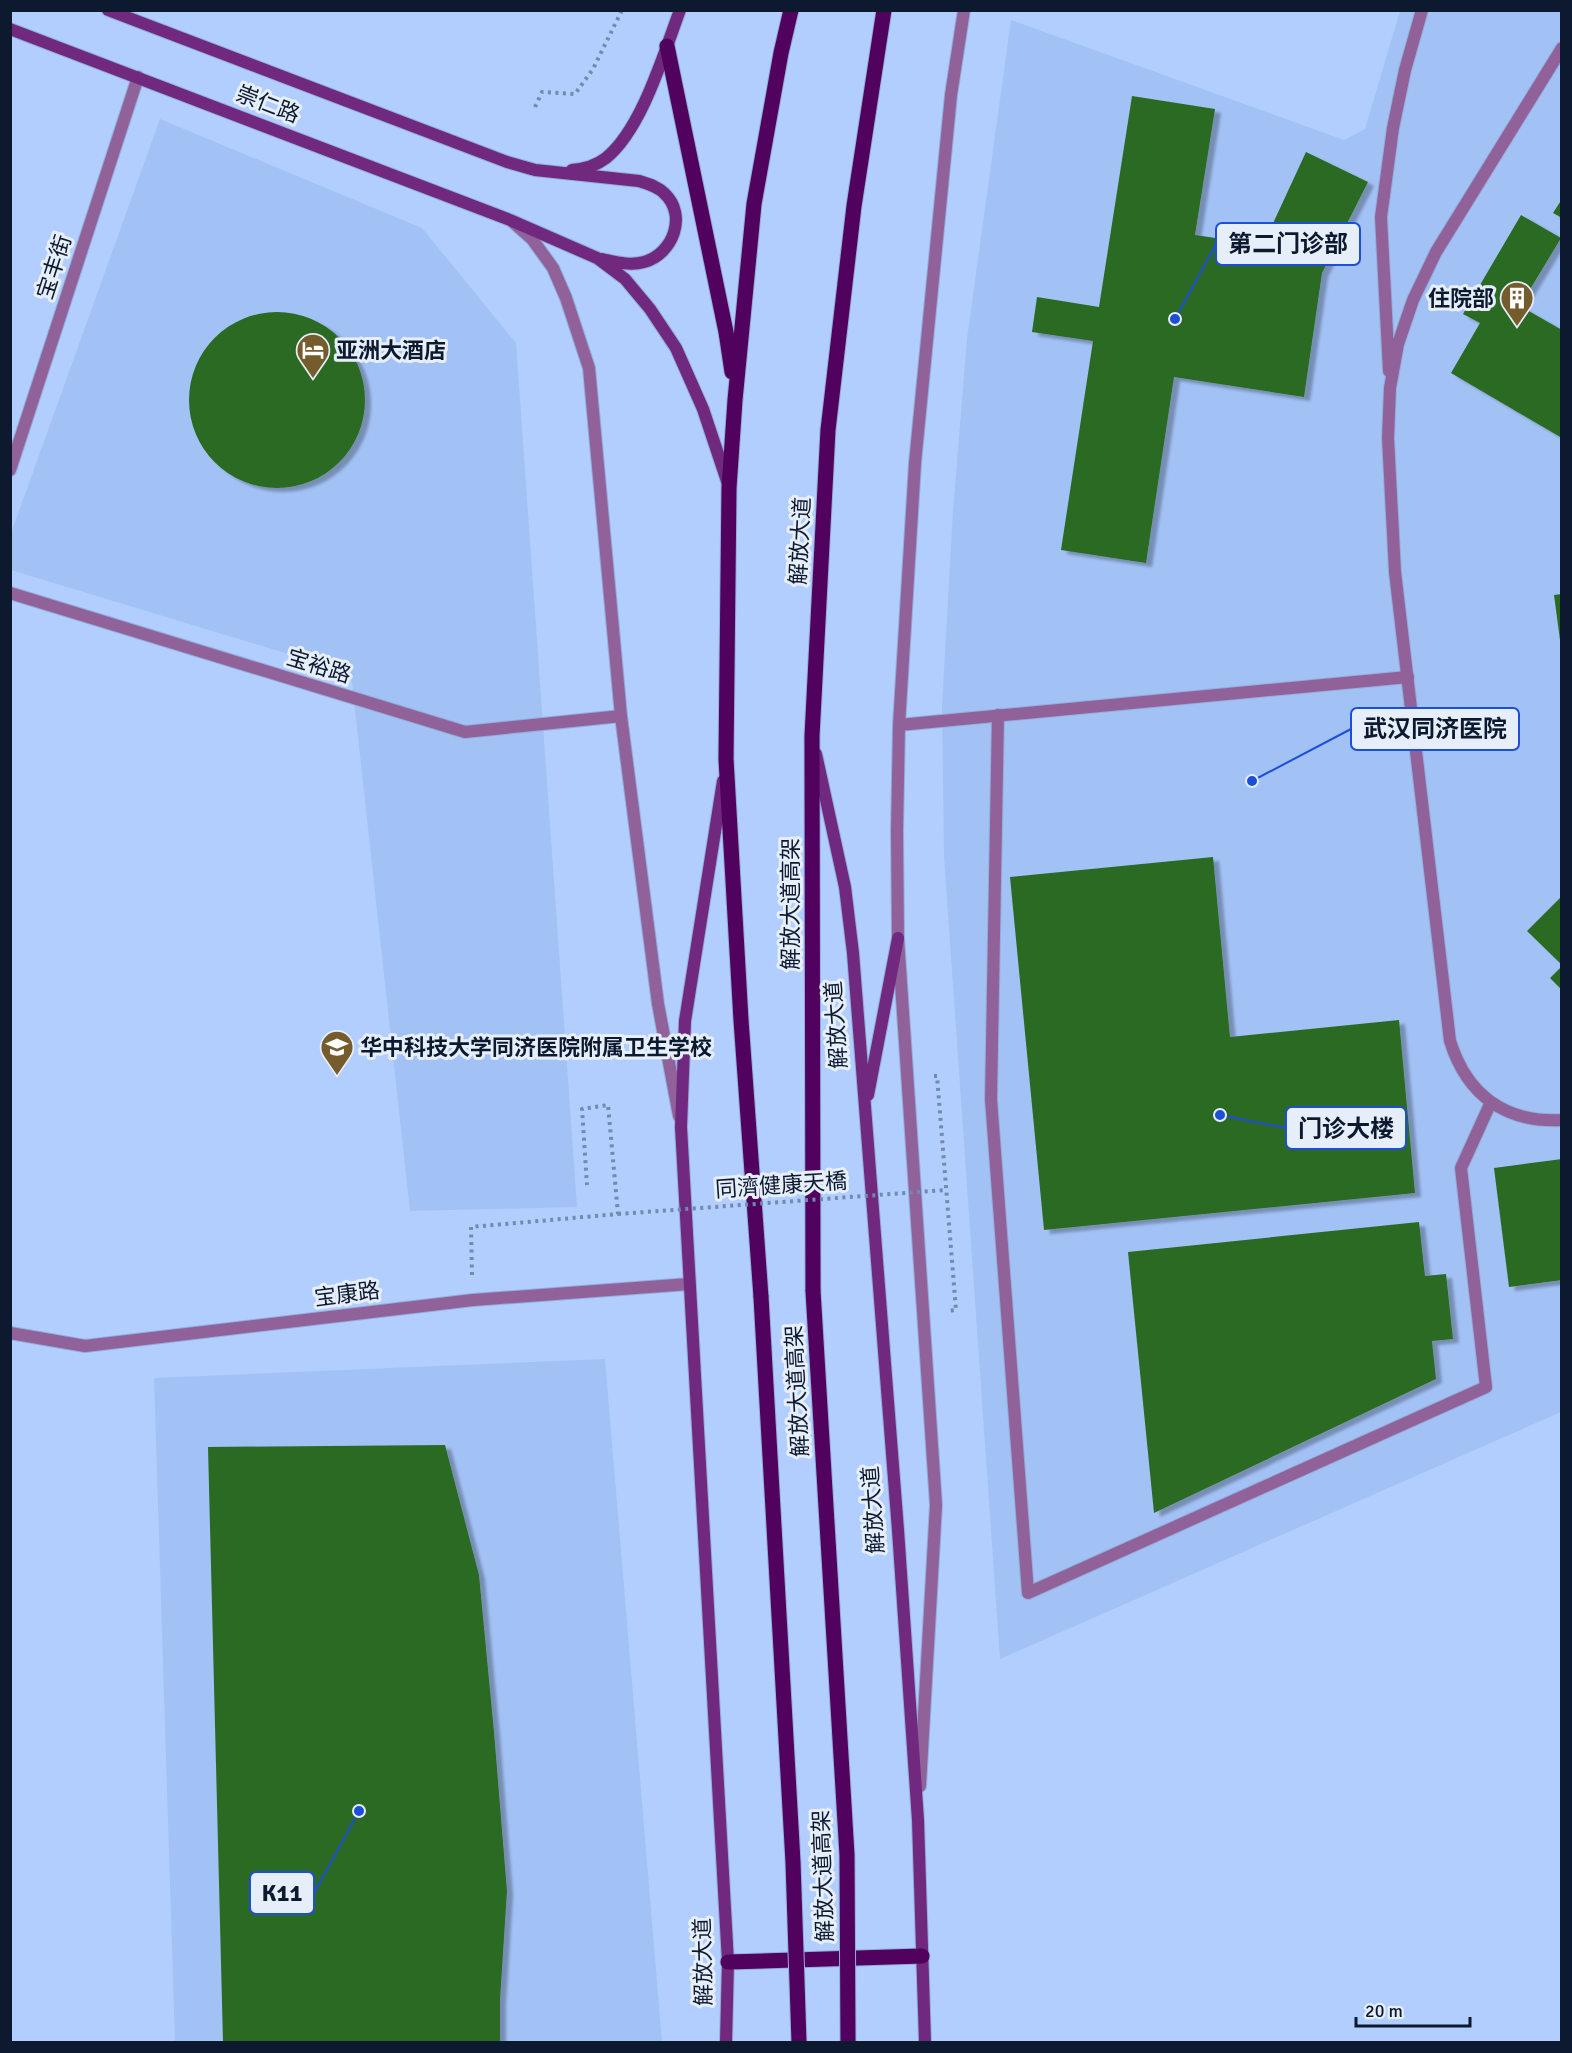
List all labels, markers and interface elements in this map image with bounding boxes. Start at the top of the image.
street label: 崇仁路 [232,80,304,128]
callout: 第二门诊部 [1216,223,1360,265]
text: 第二门诊部 [1228,229,1348,259]
street label: 宝丰街 [31,231,77,303]
building icon: 住院部 [1499,280,1535,327]
place label: 住院部 [1428,285,1494,312]
hotel icon: 亚洲大酒店 [295,332,331,379]
place label: 亚洲大酒店 [336,337,446,364]
street label: 解放大道 [784,496,816,586]
street label: 宝裕路 [283,643,355,689]
callout: 武汉同济医院 [1351,708,1519,750]
text: 武汉同济医院 [1363,714,1507,744]
street label: 解放大道高架 [777,838,804,970]
street label: 解放大道 [819,980,853,1070]
school or university icon: 华中科技大学同济医院附属卫生学校 [319,1029,355,1076]
place label: 华中科技大学同济医院附属卫生学校 [360,1034,712,1061]
callout: 门诊大楼 [1286,1107,1406,1149]
text: 门诊大楼 [1298,1114,1394,1144]
street label: 同濟健康天橋 [714,1167,848,1203]
street label: 宝康路 [313,1277,381,1311]
street label: 解放大道高架 [780,1324,814,1458]
street label: 解放大道 [856,1465,890,1555]
street label: 解放大道高架 [807,1810,839,1942]
callout: K11 [250,1872,314,1914]
text: K11 [262,1878,302,1908]
street label: 解放大道 [689,1918,717,2006]
scale bar [1356,1990,1470,2028]
text: 20 m [1365,2000,1403,2022]

